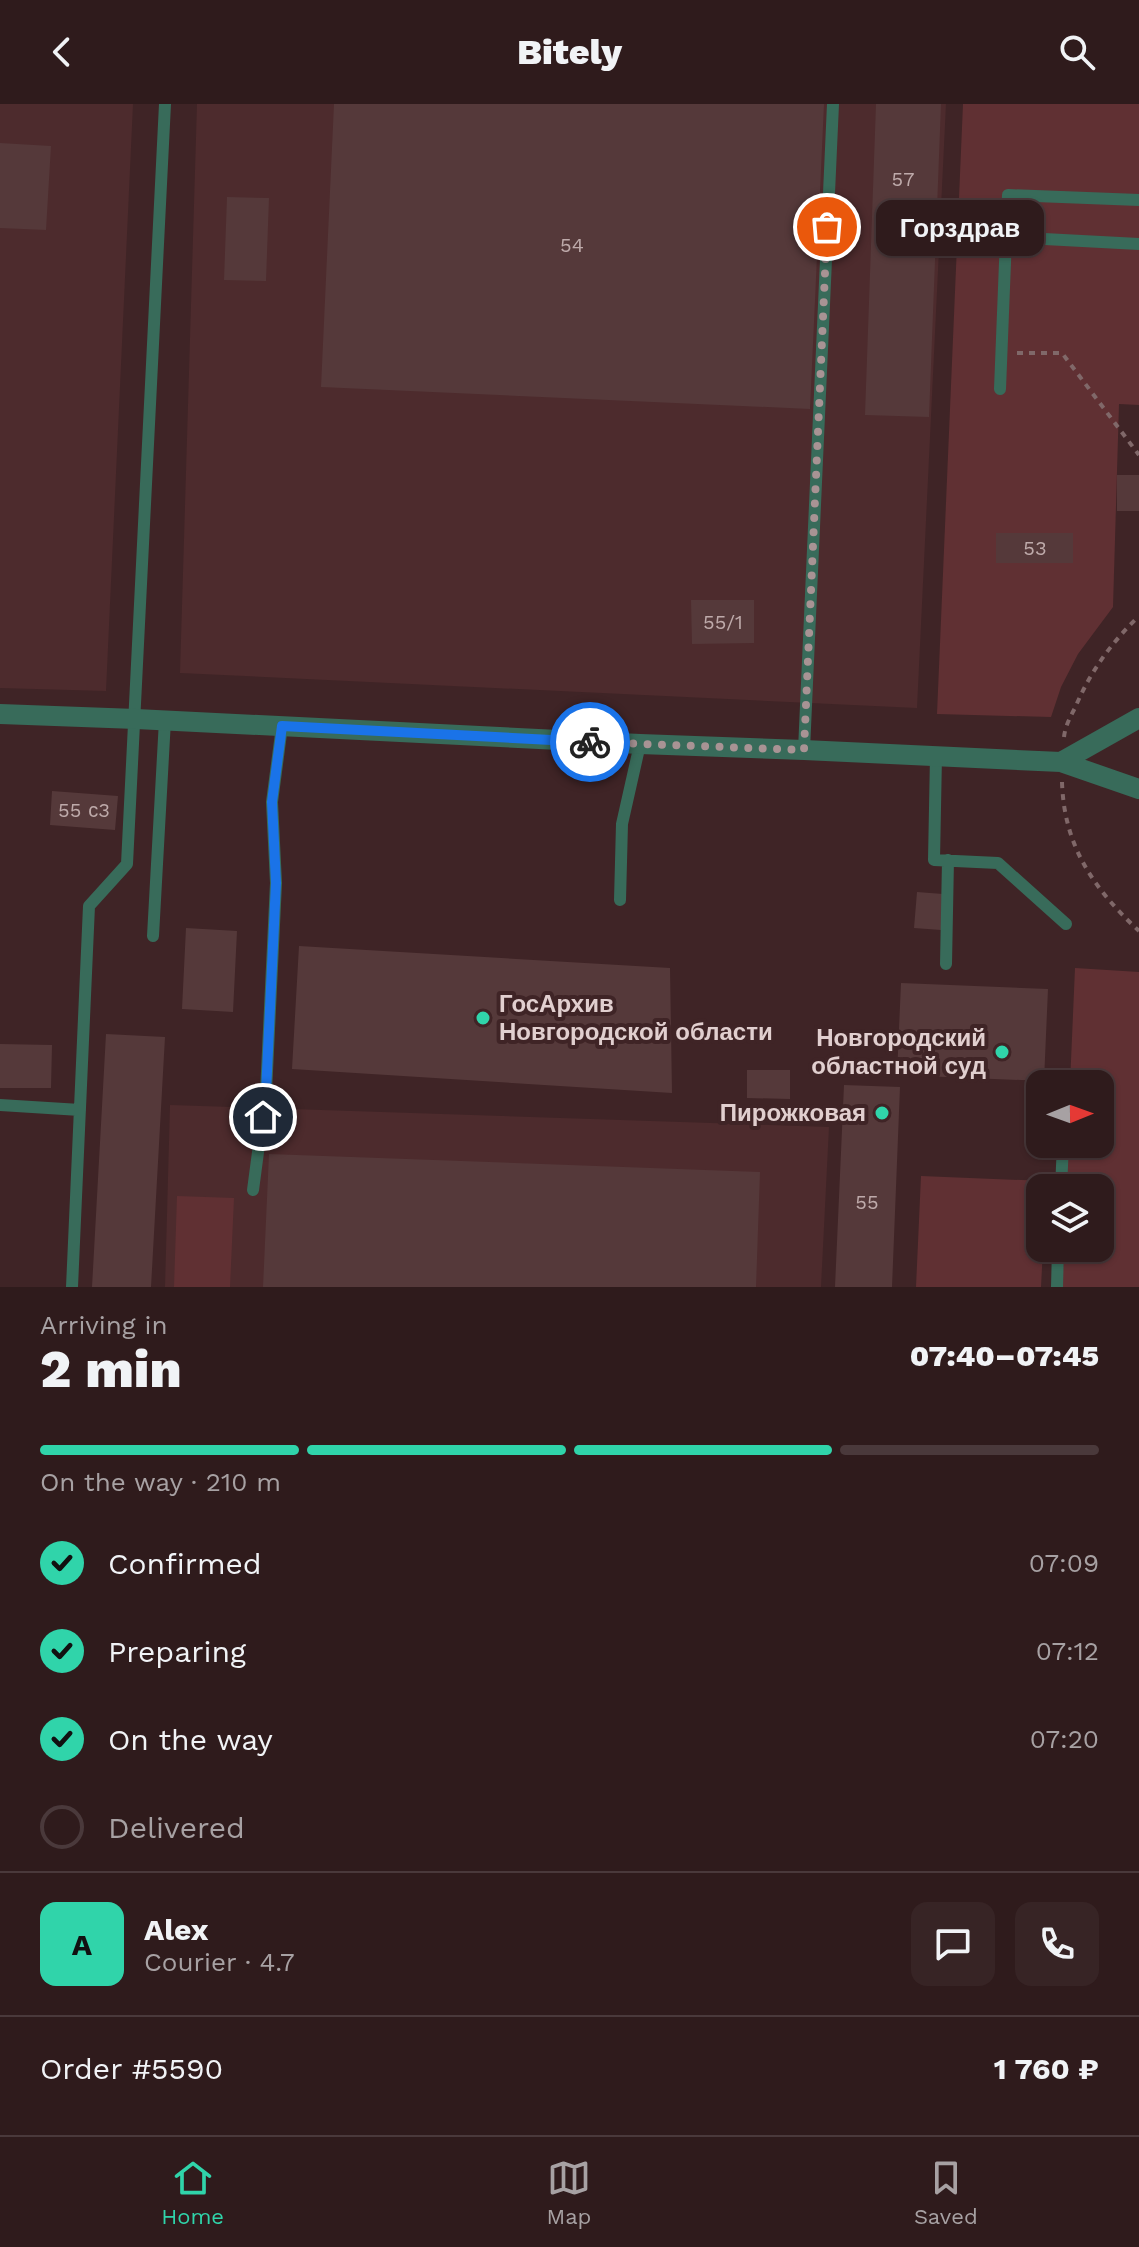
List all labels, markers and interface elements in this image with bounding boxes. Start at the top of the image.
icon: back [40,30,84,74]
icon: search [1055,30,1099,74]
text: Bitely [517,31,622,73]
house number: 57 [892,167,914,191]
pin [793,193,861,261]
callout: Горздрав [875,199,1043,255]
icon: bag [805,205,849,249]
text: Горздрав [900,213,1020,243]
house number: 54 [560,233,584,257]
house number: 53 [1023,536,1047,560]
house number: 55/1 [703,610,743,634]
courier [550,702,630,782]
icon: bike [568,720,612,764]
house number: 55 с3 [58,798,110,822]
place label: ГосАрхив Новгородской области [499,990,773,1046]
marker: ГосАрхив Новгородской области [474,1009,492,1027]
place label: Новгородский областной суд [811,1024,986,1080]
marker: Новгородский областной суд [993,1043,1011,1061]
north arrow [1026,1070,1114,1158]
map controls [1026,1070,1114,1262]
pin [229,1083,297,1151]
icon: home [241,1095,285,1139]
place label: Пирожковая [720,1099,866,1127]
marker: Пирожковая [873,1104,891,1122]
button: layers [1026,1174,1114,1262]
house number: 55 [855,1190,879,1214]
text: Arriving in [40,1310,168,1340]
text: 07:40–07:45 [910,1338,1099,1373]
text: 2 min [40,1339,182,1400]
text: On the way · 210 m [40,1467,281,1497]
icon: check [40,1541,84,1585]
text: Confirmed [108,1546,262,1581]
text: 07:09 [1029,1548,1099,1578]
icon: check [40,1629,84,1673]
text: Preparing [108,1634,246,1669]
text: 07:12 [1036,1636,1099,1666]
icon: check [40,1717,84,1761]
text: On the way [108,1722,273,1757]
text: 07:20 [1030,1724,1099,1754]
text: Delivered [108,1810,245,1845]
button: chat [911,1902,995,1986]
button: phone [1015,1902,1099,1986]
text: Alex [144,1912,208,1947]
text: A [72,1927,92,1962]
text: Courier · 4.7 [144,1947,294,1977]
text: Order #5590 [40,2051,223,2086]
text: 1 760 ₽ [994,2051,1099,2086]
tab: Home [161,2156,224,2229]
tab: Map [547,2156,591,2229]
tab: Saved [914,2156,978,2229]

